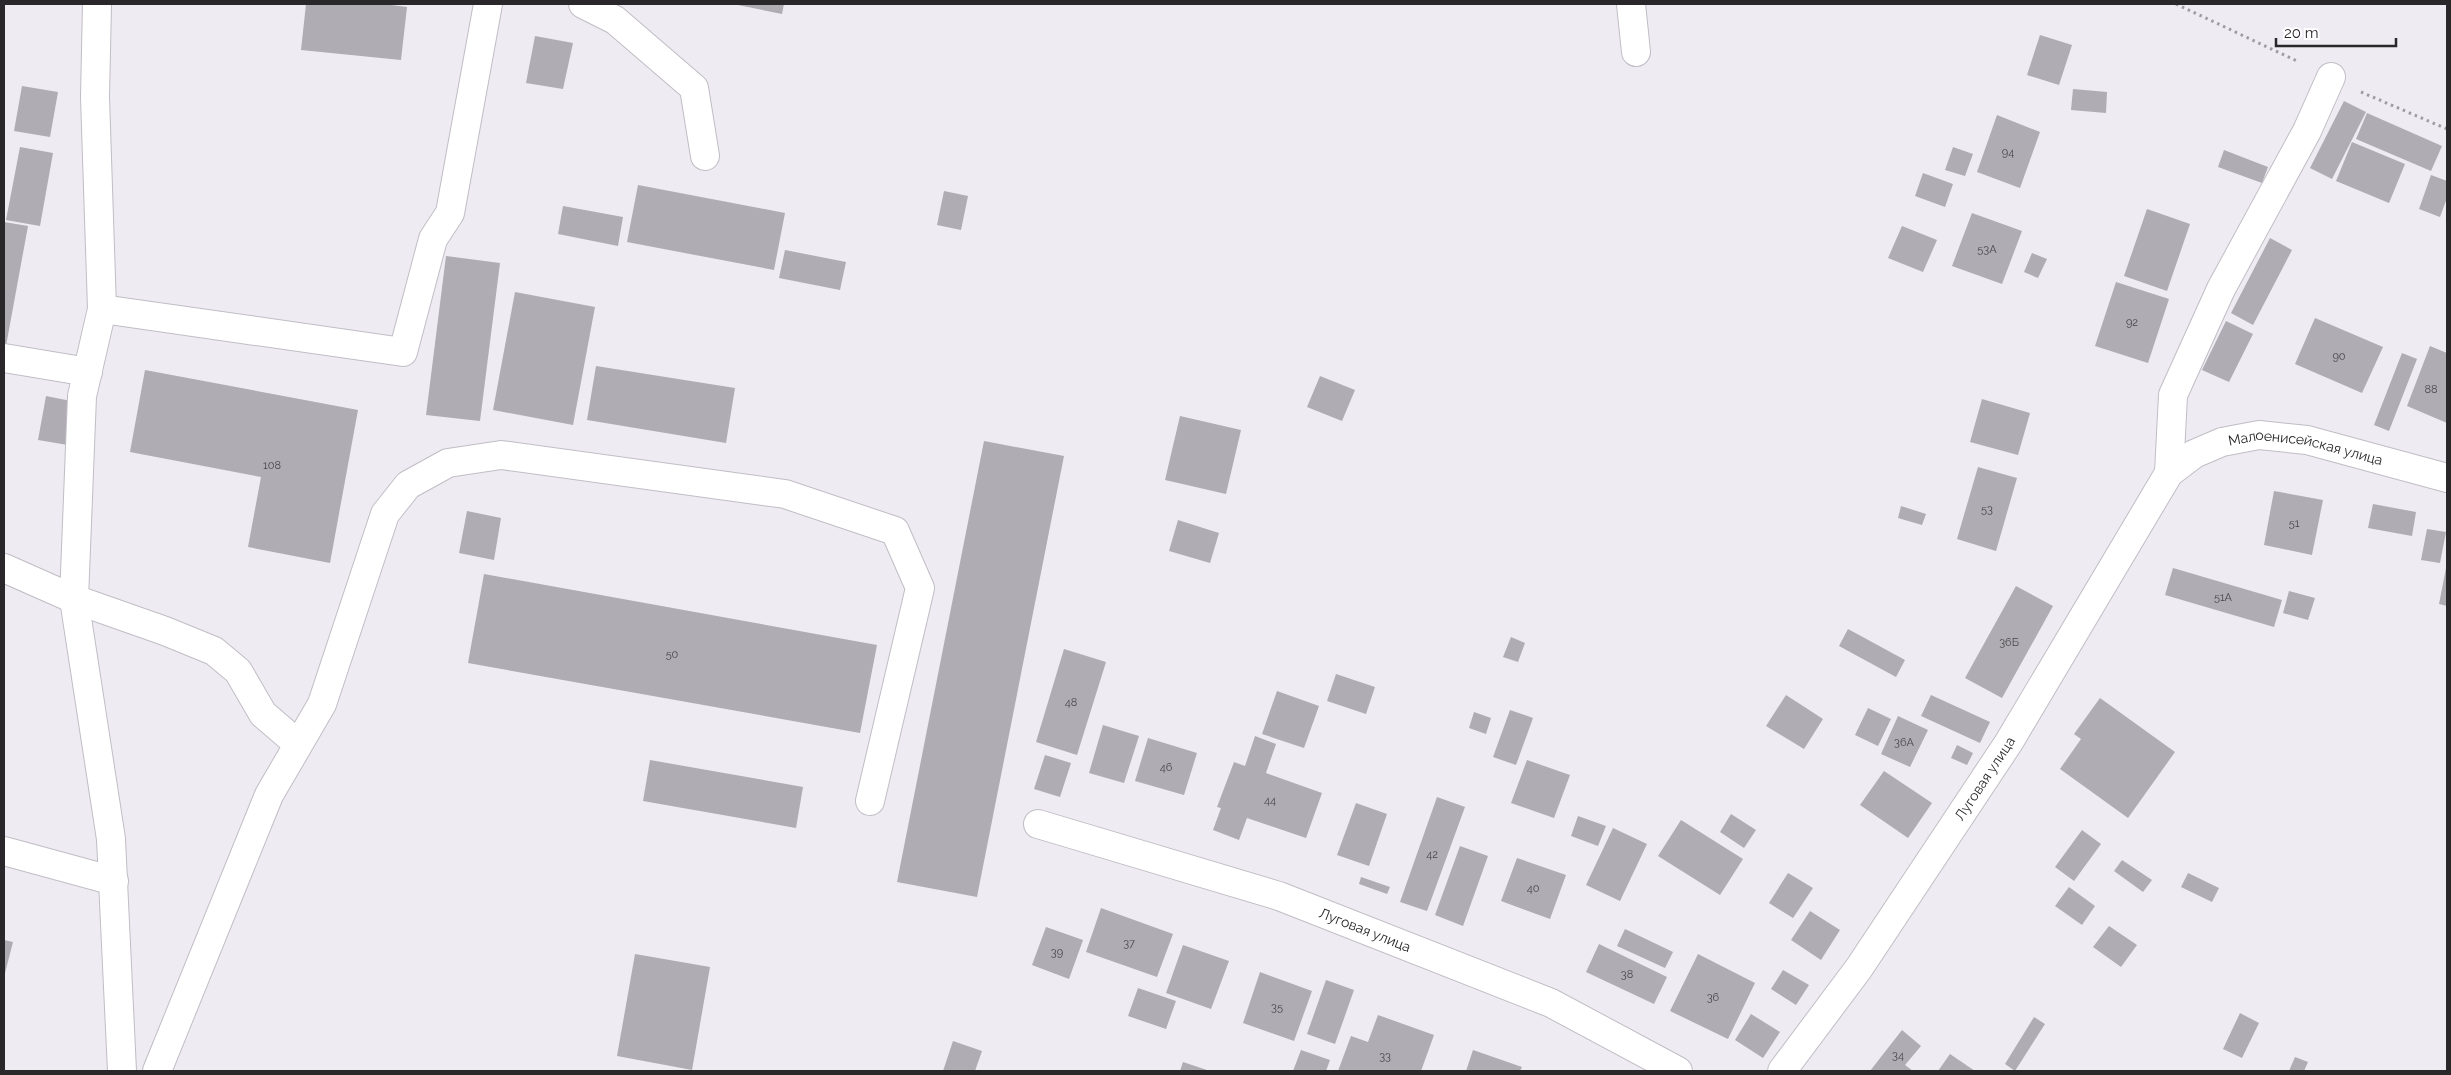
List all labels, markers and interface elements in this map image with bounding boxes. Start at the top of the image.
scale bar [2276,15,2396,47]
text: 20 m [2284,24,2319,42]
house number: 94 [2002,146,2014,159]
house number: 53А [1977,243,1997,256]
house number: 92 [2126,316,2138,329]
house number: 90 [2332,350,2346,363]
house number: 88 [2424,383,2438,396]
street label: Малоенисейская улица [2227,427,2385,468]
house number: 108 [263,459,281,472]
house number: 53 [1981,503,1993,516]
house number: 51 [2289,517,2300,530]
house number: 51А [2214,591,2233,604]
house number: 36Б [1999,636,2019,649]
house number: 50 [666,648,679,661]
house number: 48 [1065,696,1077,709]
street label: Луговая улица [1951,734,2018,823]
house number: 36А [1894,736,1914,749]
house number: 46 [1160,761,1173,774]
house number: 44 [1264,794,1276,807]
house number: 42 [1426,848,1438,861]
house number: 40 [1527,882,1540,895]
street label: Луговая улица [1317,905,1413,955]
house number: 37 [1123,937,1135,950]
house number: 39 [1051,946,1063,959]
house number: 38 [1621,968,1633,981]
house number: 36 [1707,991,1720,1004]
house number: 35 [1271,1001,1283,1014]
house number: 34 [1892,1049,1904,1062]
house number: 33 [1379,1050,1391,1063]

